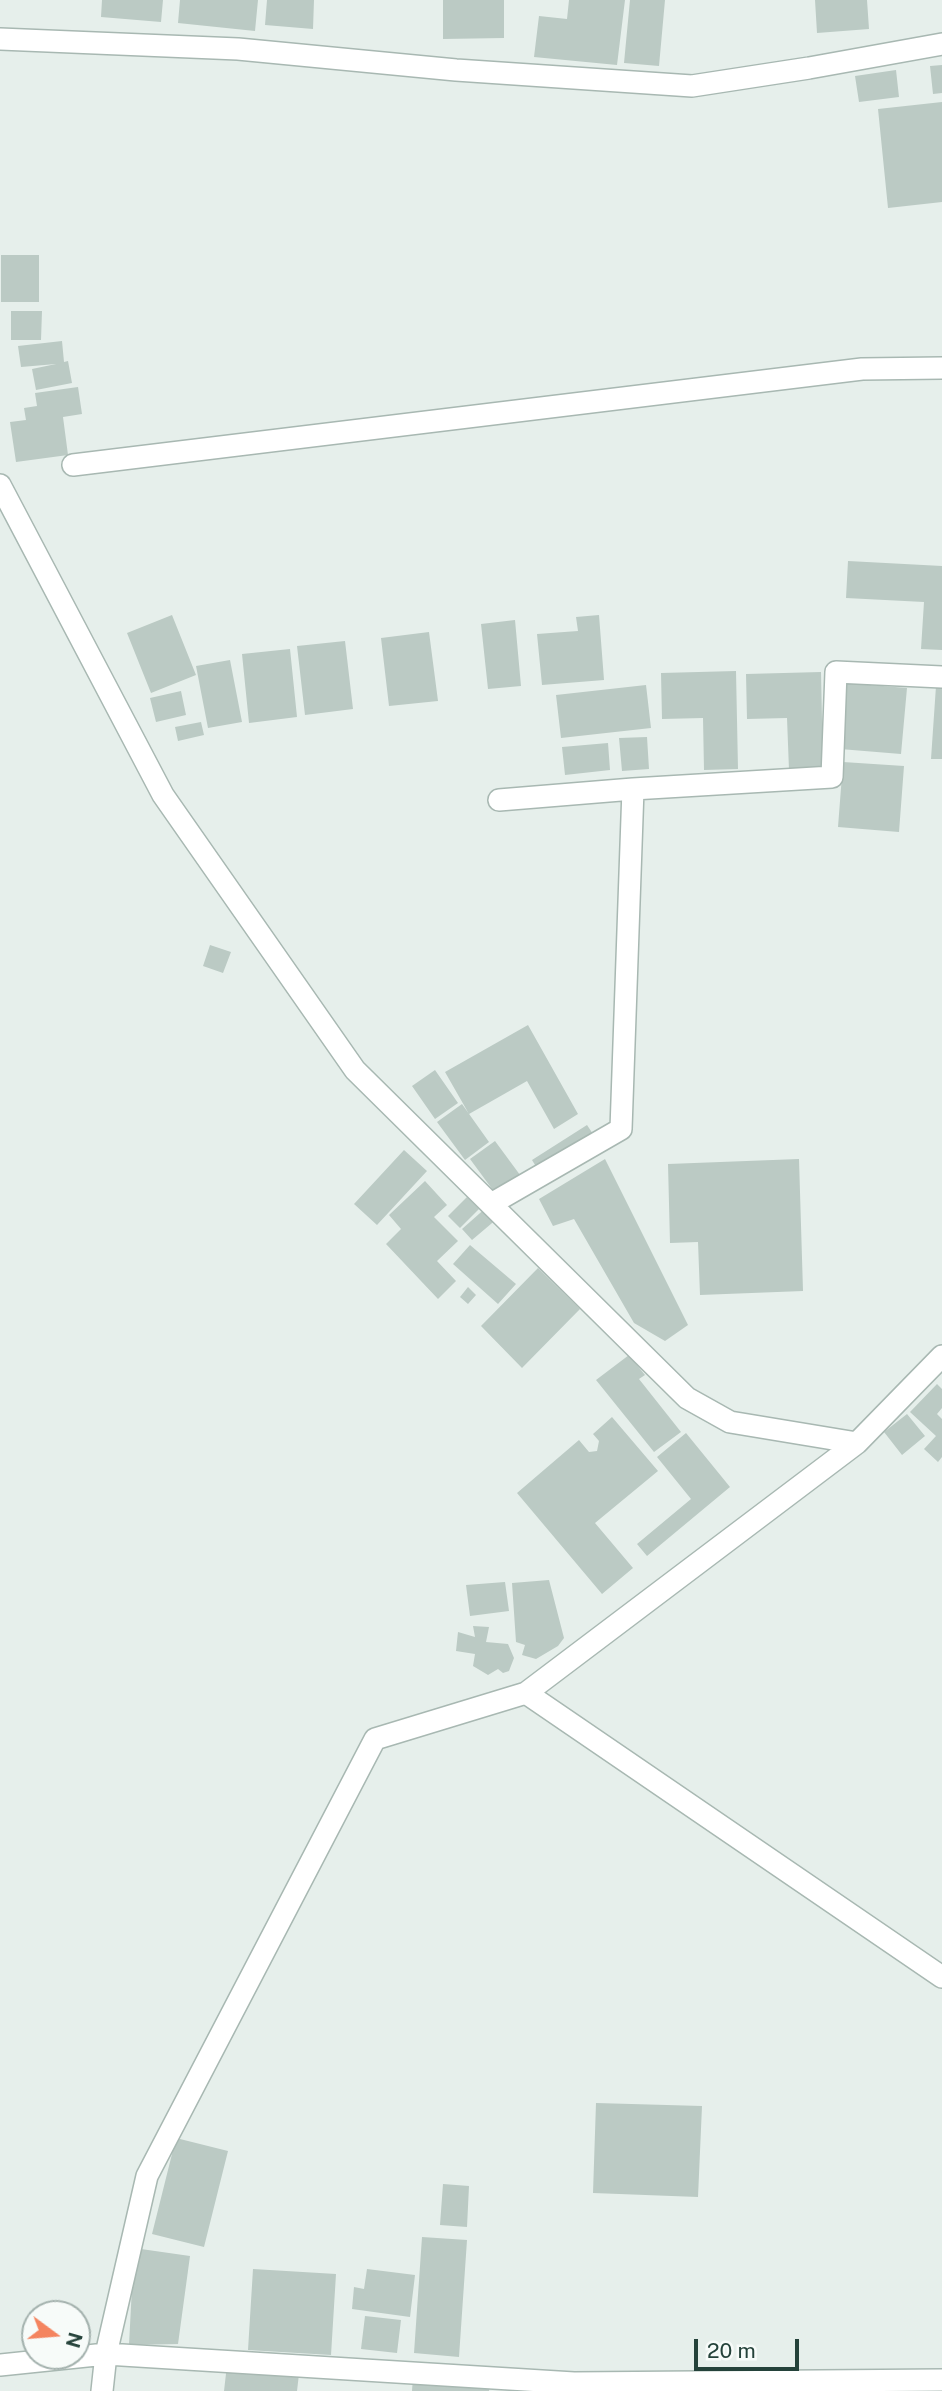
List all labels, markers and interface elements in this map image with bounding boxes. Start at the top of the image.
north arrow [21,2300,91,2370]
scale bar [697,2324,802,2368]
text: N [62,2330,87,2350]
text: 20 m [707,2338,756,2363]

